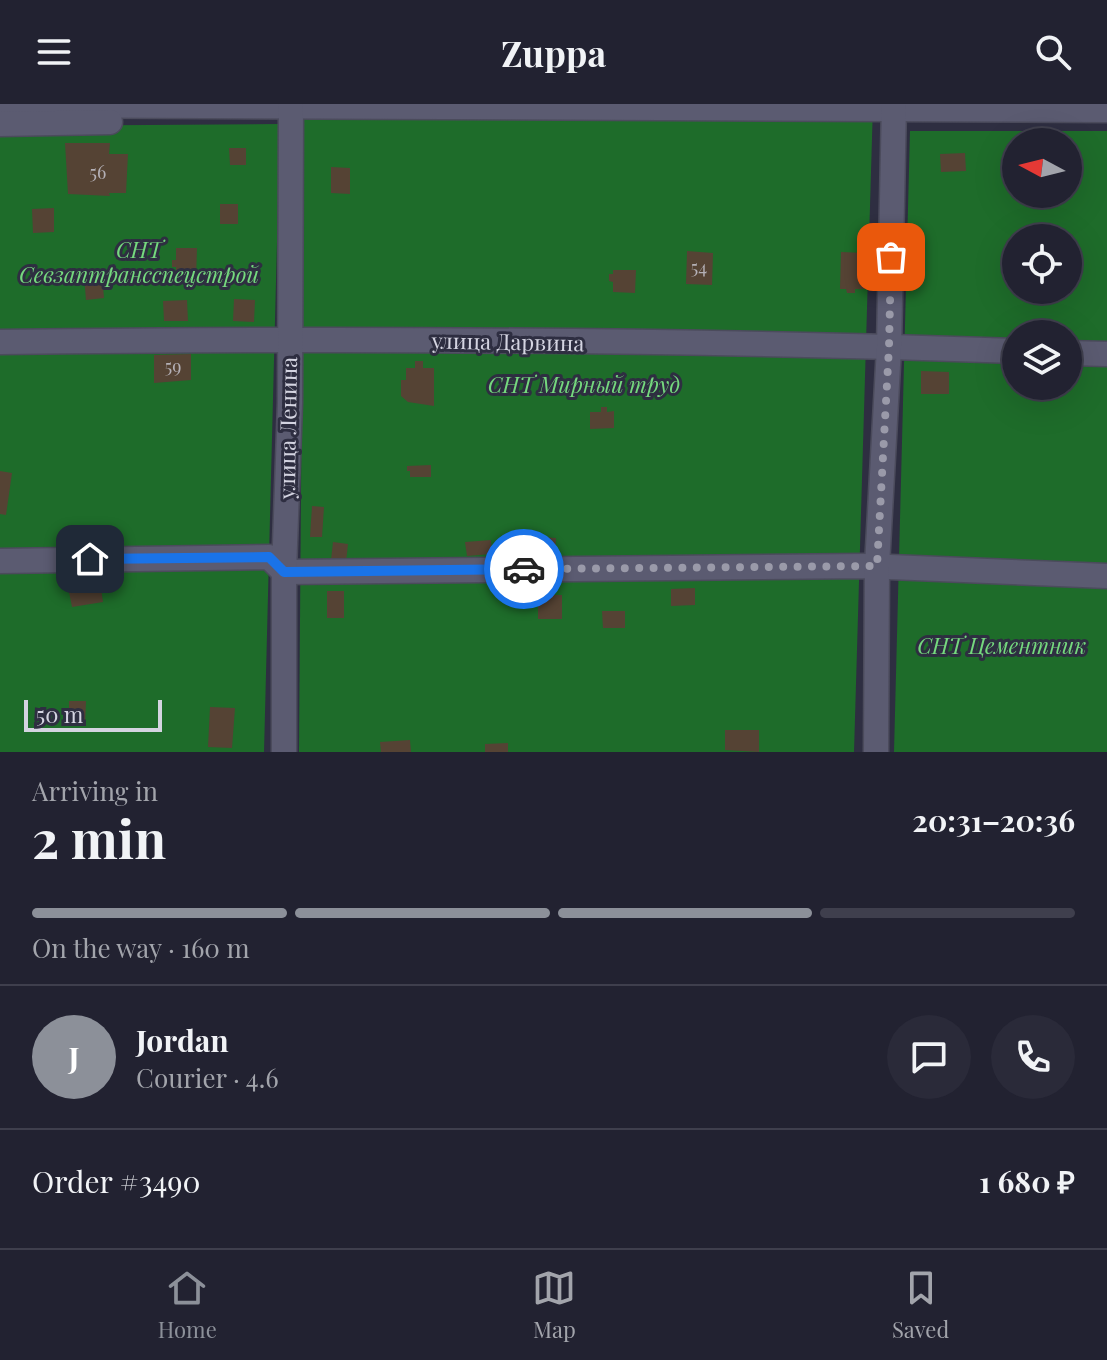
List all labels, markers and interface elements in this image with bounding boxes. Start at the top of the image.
text: Zuppa [501,28,606,76]
icon: menu [32,30,76,74]
icon: search [1031,30,1075,74]
north arrow [1002,128,1082,208]
map controls [1002,128,1082,400]
house number: 56 [90,160,106,184]
pin [857,223,925,291]
button: locate [1002,224,1082,304]
park label: СНТ Севзаптрансспецстрой [19,234,259,289]
icon: bag [869,235,913,279]
house number: 54 [691,255,707,279]
button: layers [1002,320,1082,400]
street label: улица Дарвина [430,325,585,357]
house number: 59 [165,354,181,378]
street label: улица Ленина [271,357,303,500]
park label: СНТ Мирный труд [488,369,680,399]
pin [56,525,124,593]
courier [484,529,564,609]
icon: home [68,537,112,581]
icon: car [502,547,546,591]
park label: СНТ Цементник [917,630,1087,660]
scale bar [24,696,162,732]
text: 50 m [36,699,83,729]
text: Arriving in [32,773,158,808]
text: 20:31–20:36 [912,800,1075,840]
text: 2 min [32,803,166,872]
text: On the way · 160 m [32,930,250,965]
button: chat [887,1015,971,1099]
button: phone [991,1015,1075,1099]
text: Jordan [136,1020,229,1060]
text: J [69,1037,79,1077]
text: Courier · 4.6 [136,1060,279,1095]
text: Order #3490 [32,1161,201,1201]
text: 1 680 ₽ [979,1161,1075,1201]
tab: Home [158,1266,217,1344]
tab: Map [532,1266,576,1344]
tab: Saved [892,1266,949,1344]

